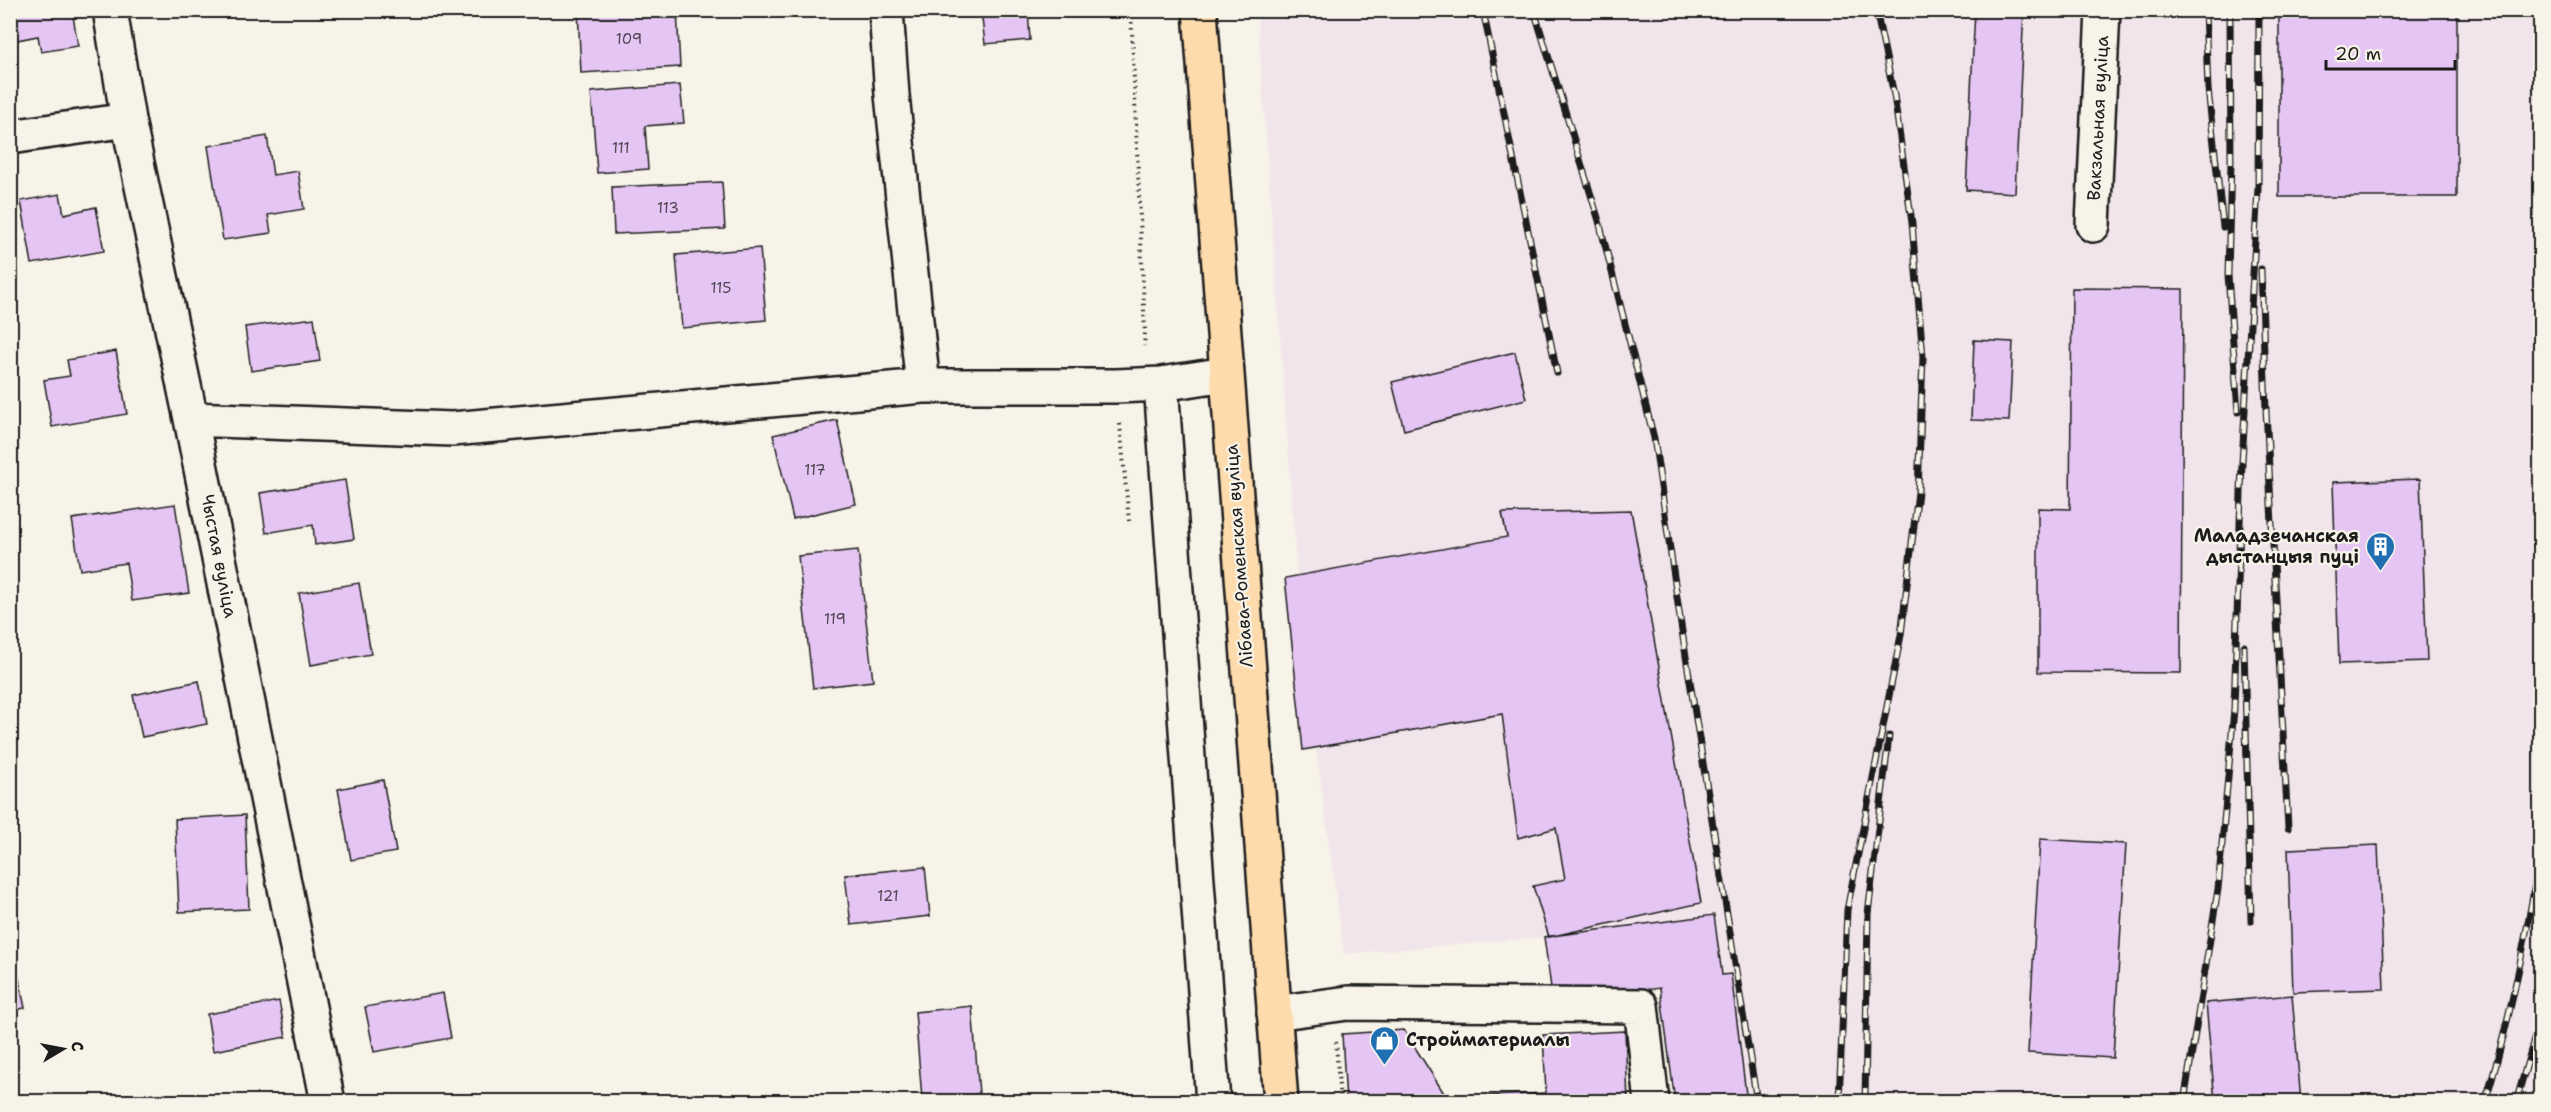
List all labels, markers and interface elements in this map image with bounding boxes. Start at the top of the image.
house number: 109 [616,29,642,49]
scale bar [2326,33,2455,71]
street label: Вакзальная вуліца [2082,35,2114,201]
text: 20 m [2335,42,2381,66]
house number: 111 [612,138,630,158]
house number: 113 [657,198,679,218]
house number: 115 [711,278,731,298]
street label: Лібава-Роменская вуліца [1219,443,1259,669]
house number: 117 [804,460,826,480]
street label: Чыстая вуліца [195,492,243,620]
place label: Маладзечанская дыстанцыя пуці [2194,524,2359,569]
building icon: Маладзечанская дыстанцыя пуці [2364,530,2396,572]
house number: 119 [824,609,846,629]
house number: 121 [877,886,899,906]
north arrow [33,1019,93,1079]
shop icon: Стройматериалы [1369,1024,1401,1066]
place label: Стройматериалы [1406,1028,1570,1052]
text: С [66,1040,89,1053]

